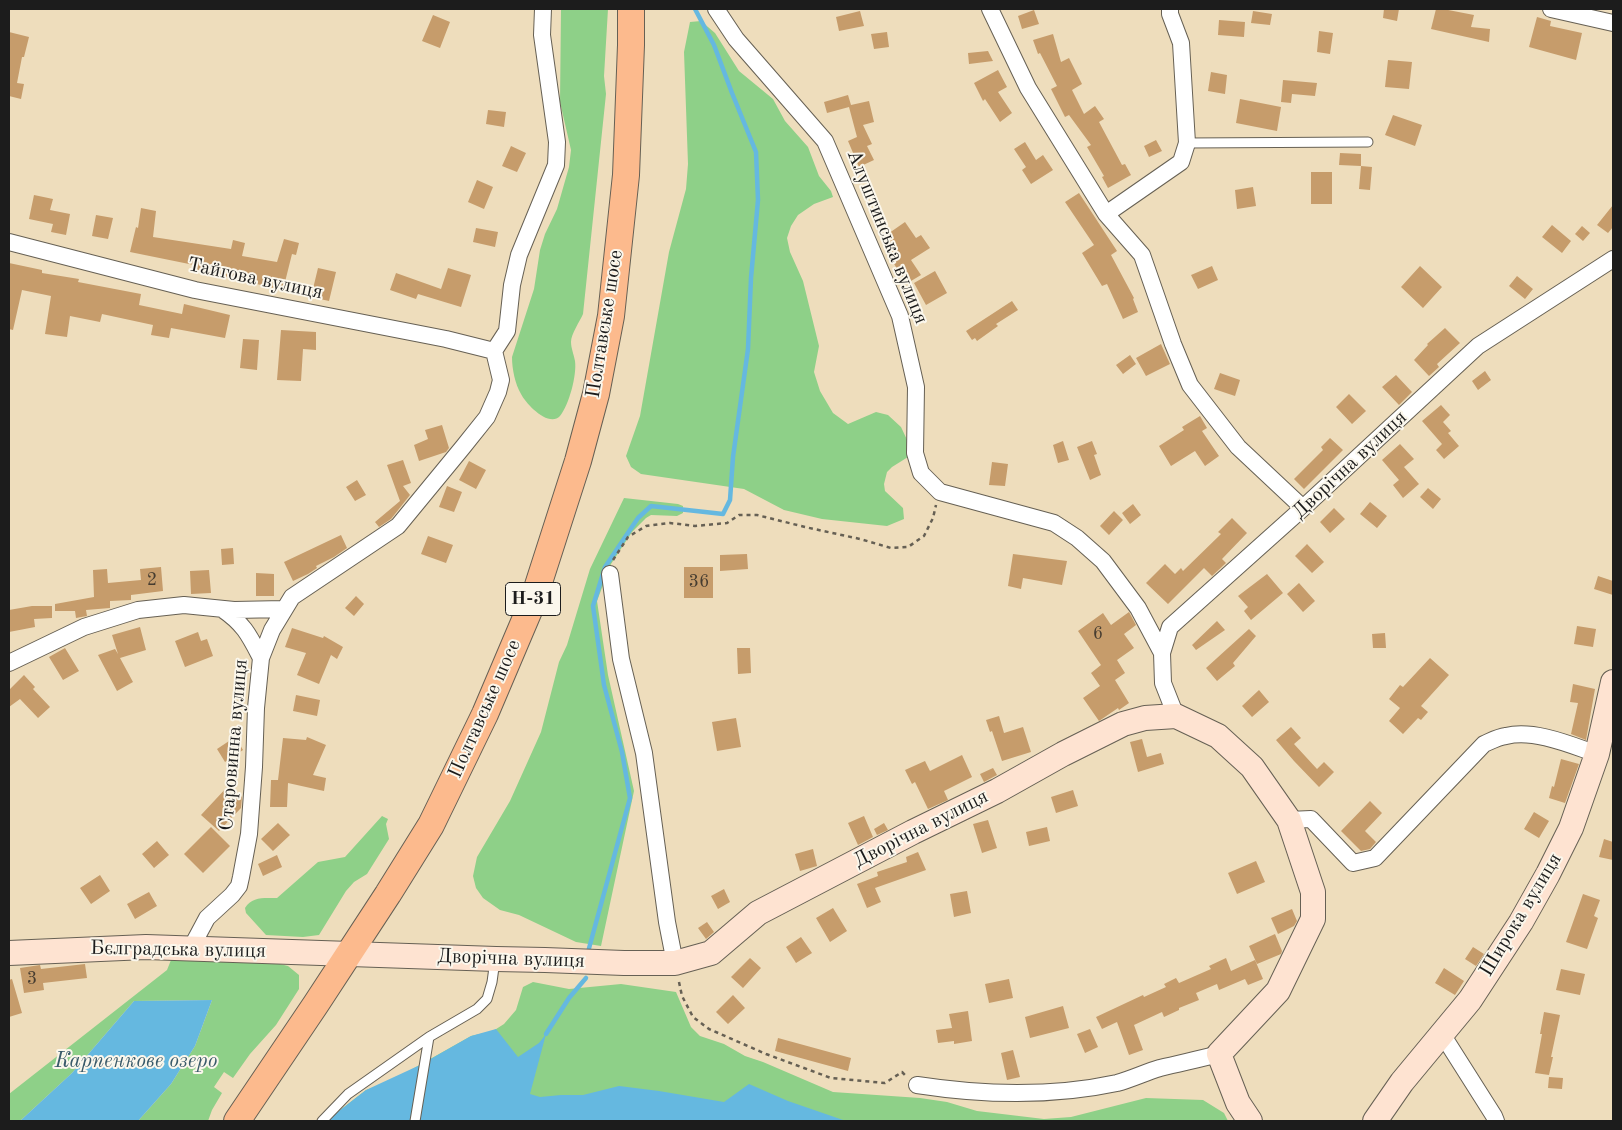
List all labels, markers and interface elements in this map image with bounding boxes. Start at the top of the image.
street label: Алуштинська вулиця [841,146,933,328]
street label: Полтавське шосе [581,248,629,400]
street label: Тайгова вулиця [185,253,325,305]
street label: Дворічна вулиця [1288,406,1412,524]
house number: 2 [147,569,157,591]
house number: 36 [689,571,709,593]
road number: Н-31 [506,582,560,616]
house number: 6 [1093,623,1103,645]
street label: Полтавське шосе [444,636,526,782]
street label: Старовинна вулиця [215,658,253,832]
street label: Дворічна вулиця [850,785,992,873]
street label: Широка вулиця [1475,849,1567,981]
street label: Бєлградська вулиця [90,936,266,964]
street label: Дворічна вулиця [437,944,585,974]
house number: 3 [27,968,37,990]
water label: Карпенкове озеро [55,1048,217,1074]

